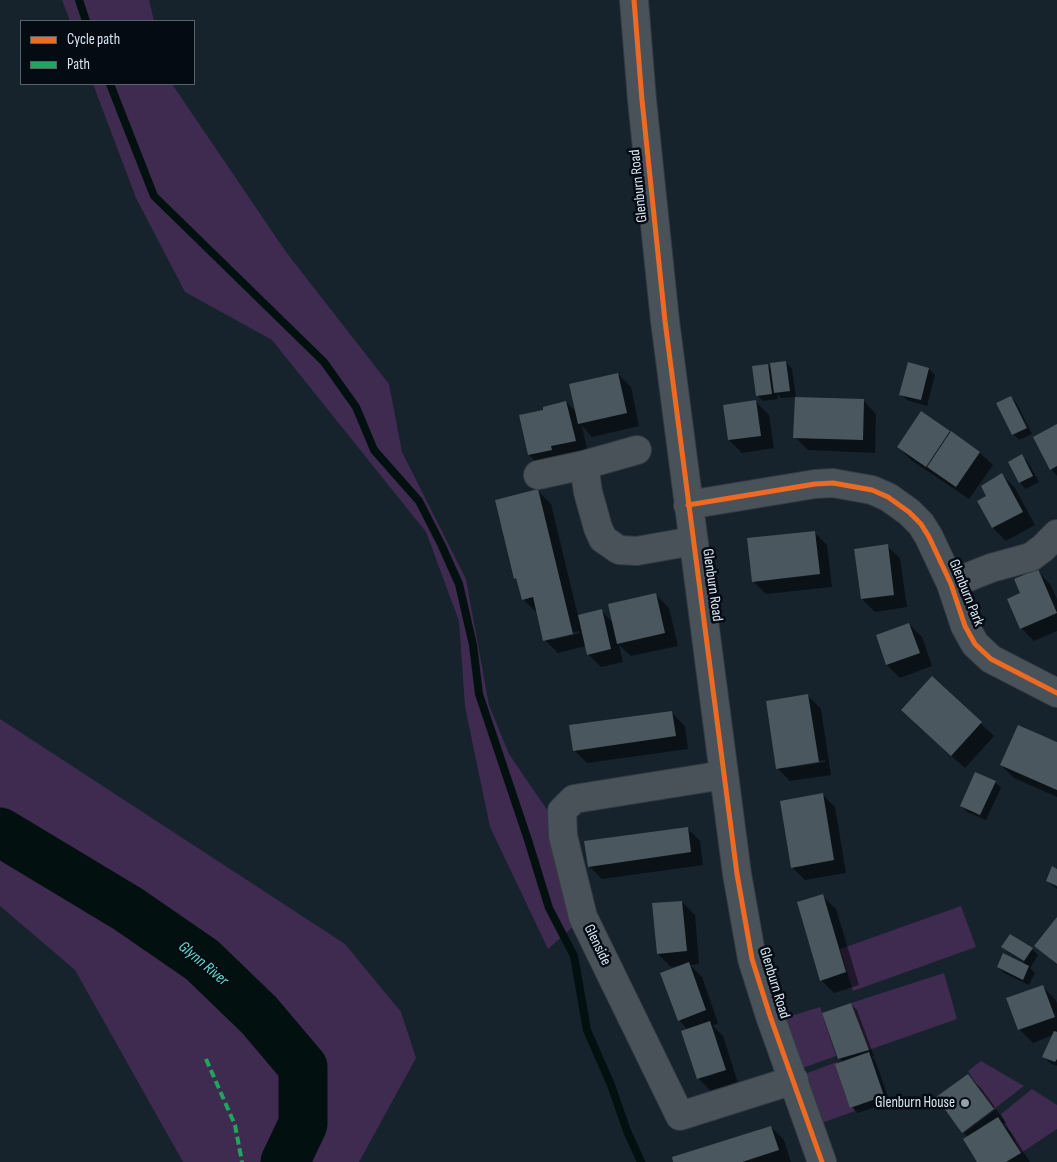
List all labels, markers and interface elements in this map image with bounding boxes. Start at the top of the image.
legend [20,20,195,85]
text: Cycle path [67,30,120,49]
text: Path [67,55,90,74]
street label: Glenburn Road [626,149,652,223]
street label: Glenburn Road [698,547,726,623]
street label: Glenburn Park [944,557,988,629]
street label: Glenside [579,922,615,968]
water label: Glynn River [174,938,232,990]
street label: Glenburn Road [755,945,793,1021]
place label: Glenburn House [875,1094,955,1112]
marker: Glenburn House [959,1097,971,1109]

